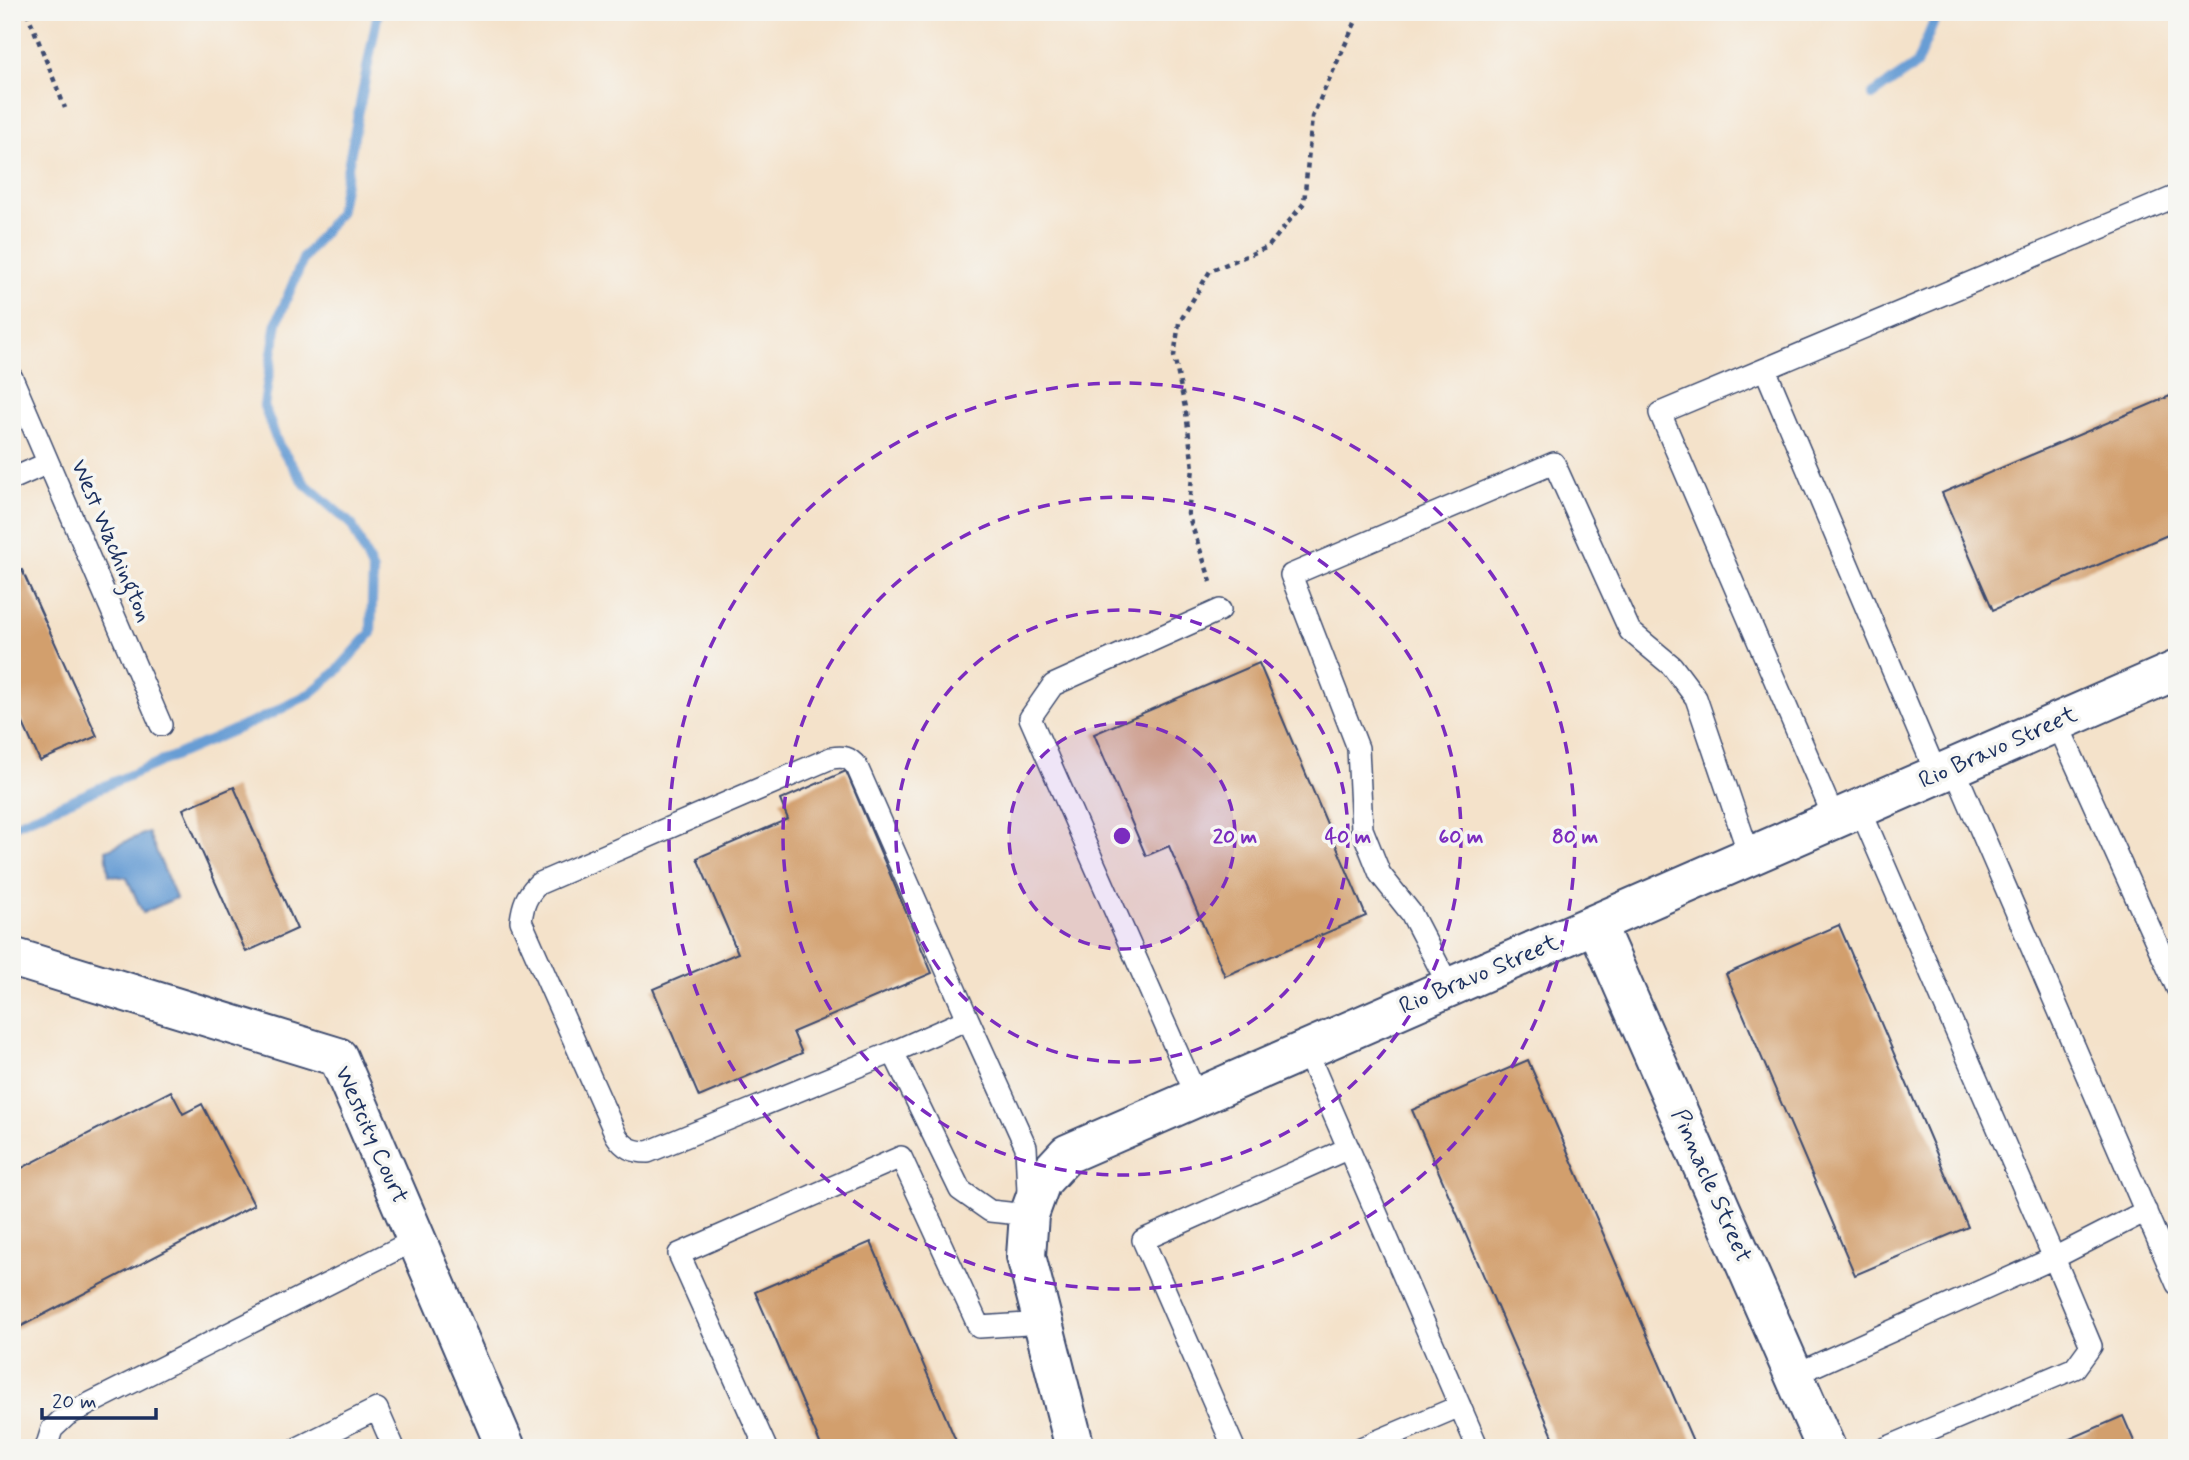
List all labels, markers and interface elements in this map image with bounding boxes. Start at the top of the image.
street label: West Wachington [60,455,159,628]
street label: Rio Bravo Street [1914,699,2082,797]
text: 20 m [1213,823,1258,851]
text: 40 m [1325,823,1372,851]
text: 60 m [1438,823,1484,851]
text: 80 m [1552,823,1598,851]
centre of rings [1110,824,1134,848]
street label: Rio Bravo Street [1395,928,1563,1022]
street label: Westcity Court [327,1061,415,1209]
street label: Pinnacle Street [1663,1104,1759,1268]
scale bar [42,1376,156,1420]
text: 20 m [52,1388,97,1416]

